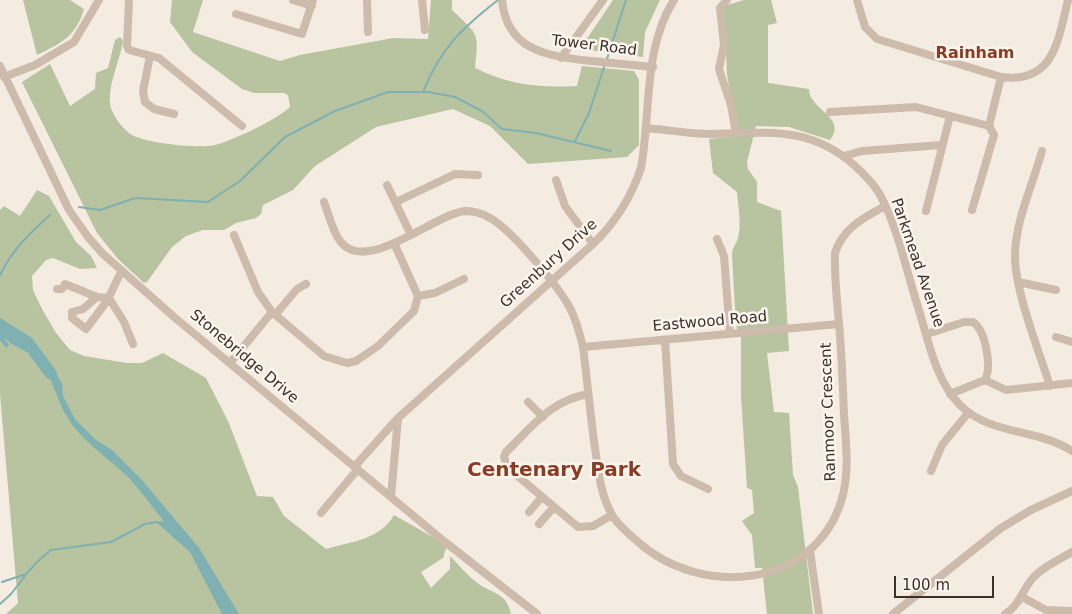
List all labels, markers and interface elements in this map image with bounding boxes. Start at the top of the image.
street label: Tower Road [550,32,638,60]
district label: Rainham [936,44,1014,64]
street label: Parkmead Avenue [886,196,948,330]
street label: Greenbury Drive [497,216,601,312]
street label: Stonebridge Drive [186,306,302,408]
street label: Eastwood Road [652,308,768,336]
street label: Ranmoor Crescent [818,342,840,482]
district label: Centenary Park [467,459,641,483]
scale bar [897,566,997,598]
text: 100 m [902,576,950,594]

